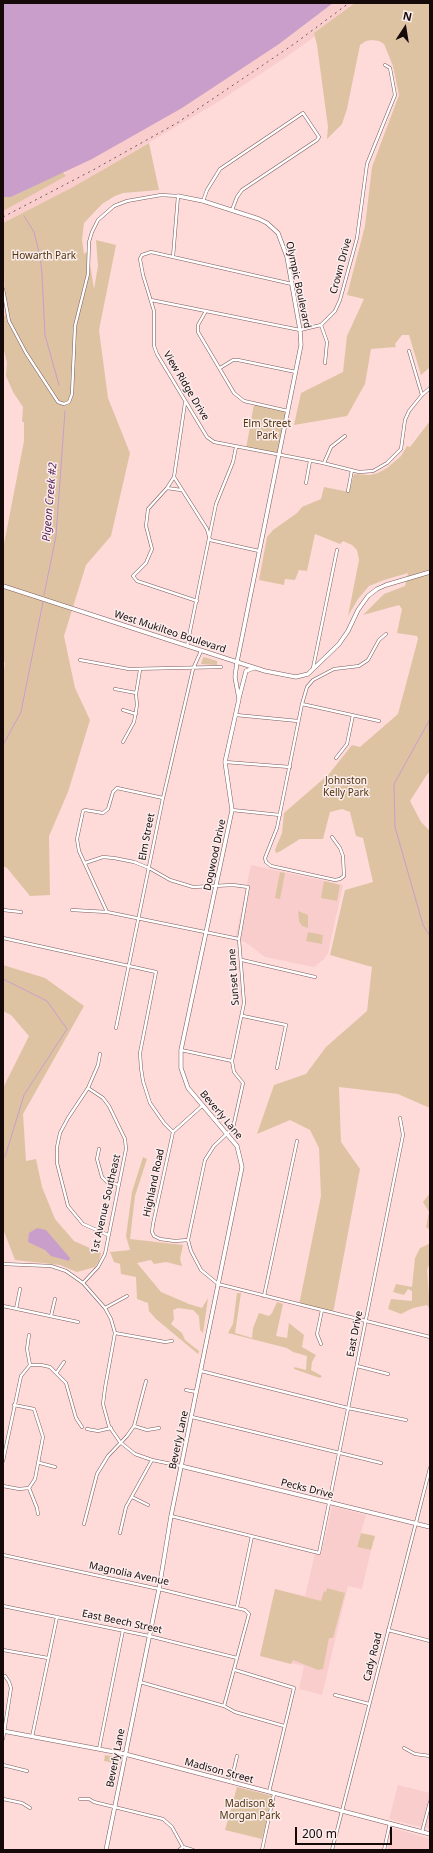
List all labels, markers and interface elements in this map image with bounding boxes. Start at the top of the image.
north arrow [385,8,425,48]
text: N [402,8,414,24]
street label: Crown Drive [328,237,354,295]
street label: Olympic Boulevard [283,240,313,330]
park label: Howarth Park [12,250,76,262]
street label: View Ridge Drive [161,349,211,423]
park label: Elm Street Park [243,418,291,442]
water label: Pigeon Creek #2 [40,462,60,542]
street label: West Mukilteo Boulevard [113,608,227,656]
park label: Johnston Kelly Park [323,775,369,798]
street label: Elm Street [137,812,157,862]
street label: Dogwood Drive [202,818,228,892]
street label: Sunset Lane [226,948,242,1006]
street label: Beverly Lane [197,1088,245,1142]
street label: Highland Road [141,1148,167,1218]
street label: 1st Avenue Southeast [89,1153,123,1255]
street label: East Drive [345,1310,365,1358]
street label: Beverly Lane [167,1410,191,1470]
street label: Pecks Drive [279,1477,335,1501]
street label: Magnolia Avenue [88,1560,170,1588]
street label: East Beech Street [81,1608,163,1636]
street label: Cady Road [361,1631,385,1683]
street label: Beverly Lane [104,1728,128,1788]
street label: Madison Street [183,1756,255,1786]
park label: Madison & Morgan Park [220,1798,280,1822]
scale bar [297,1819,394,1845]
text: 200 m [302,1825,337,1842]

